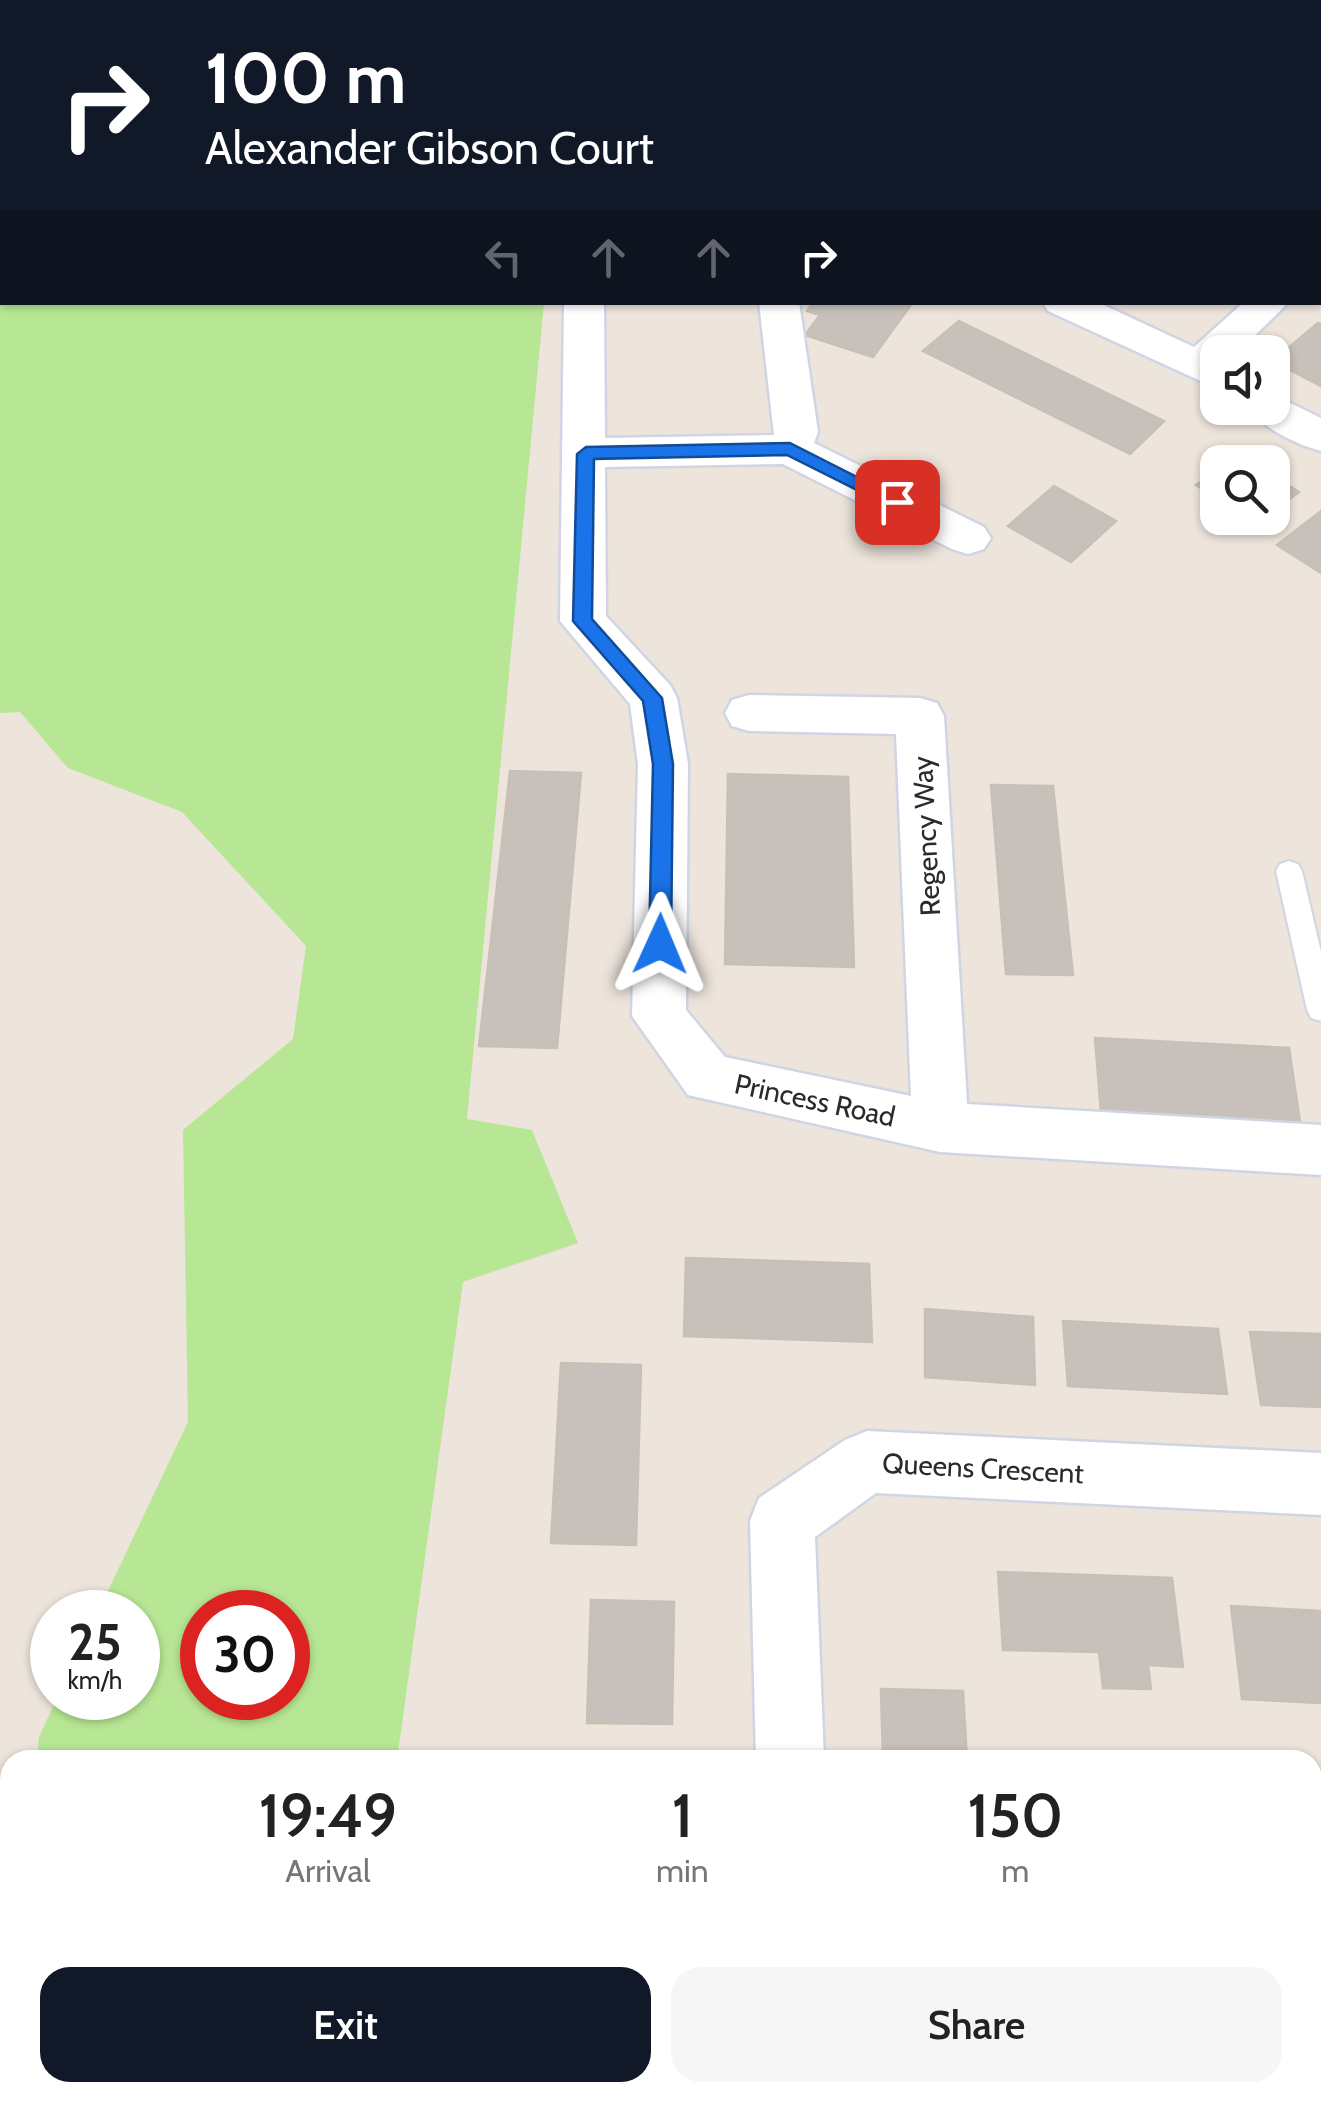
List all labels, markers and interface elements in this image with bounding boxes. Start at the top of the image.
text: 100 m [205,35,406,121]
icon: right [40,40,170,170]
text: Alexander Gibson Court [205,121,654,175]
icon: left [476,230,531,285]
icon: ahead [581,230,636,285]
icon: ahead [686,230,741,285]
icon: right [791,230,846,285]
map controls [1200,335,1290,535]
button: sound [1200,335,1290,425]
button: search [1200,445,1290,535]
pin [855,460,940,545]
icon: arrive [870,475,925,530]
street label: Regency Way [905,755,947,917]
position arrow [608,892,712,996]
street label: Princess Road [732,1066,898,1134]
street label: Queens Crescent [881,1446,1085,1490]
speed limit sign: 30 [180,1590,310,1720]
text: 25 [68,1612,122,1673]
text: km/h [68,1665,122,1695]
text: 19:49 [259,1779,397,1852]
text: 1 [672,1779,693,1852]
text: 150 [967,1779,1063,1852]
text: Arrival [285,1851,371,1890]
text: min [656,1851,709,1890]
text: m [1001,1851,1029,1890]
button: Exit [40,1967,651,2082]
button: Share [671,1967,1282,2082]

